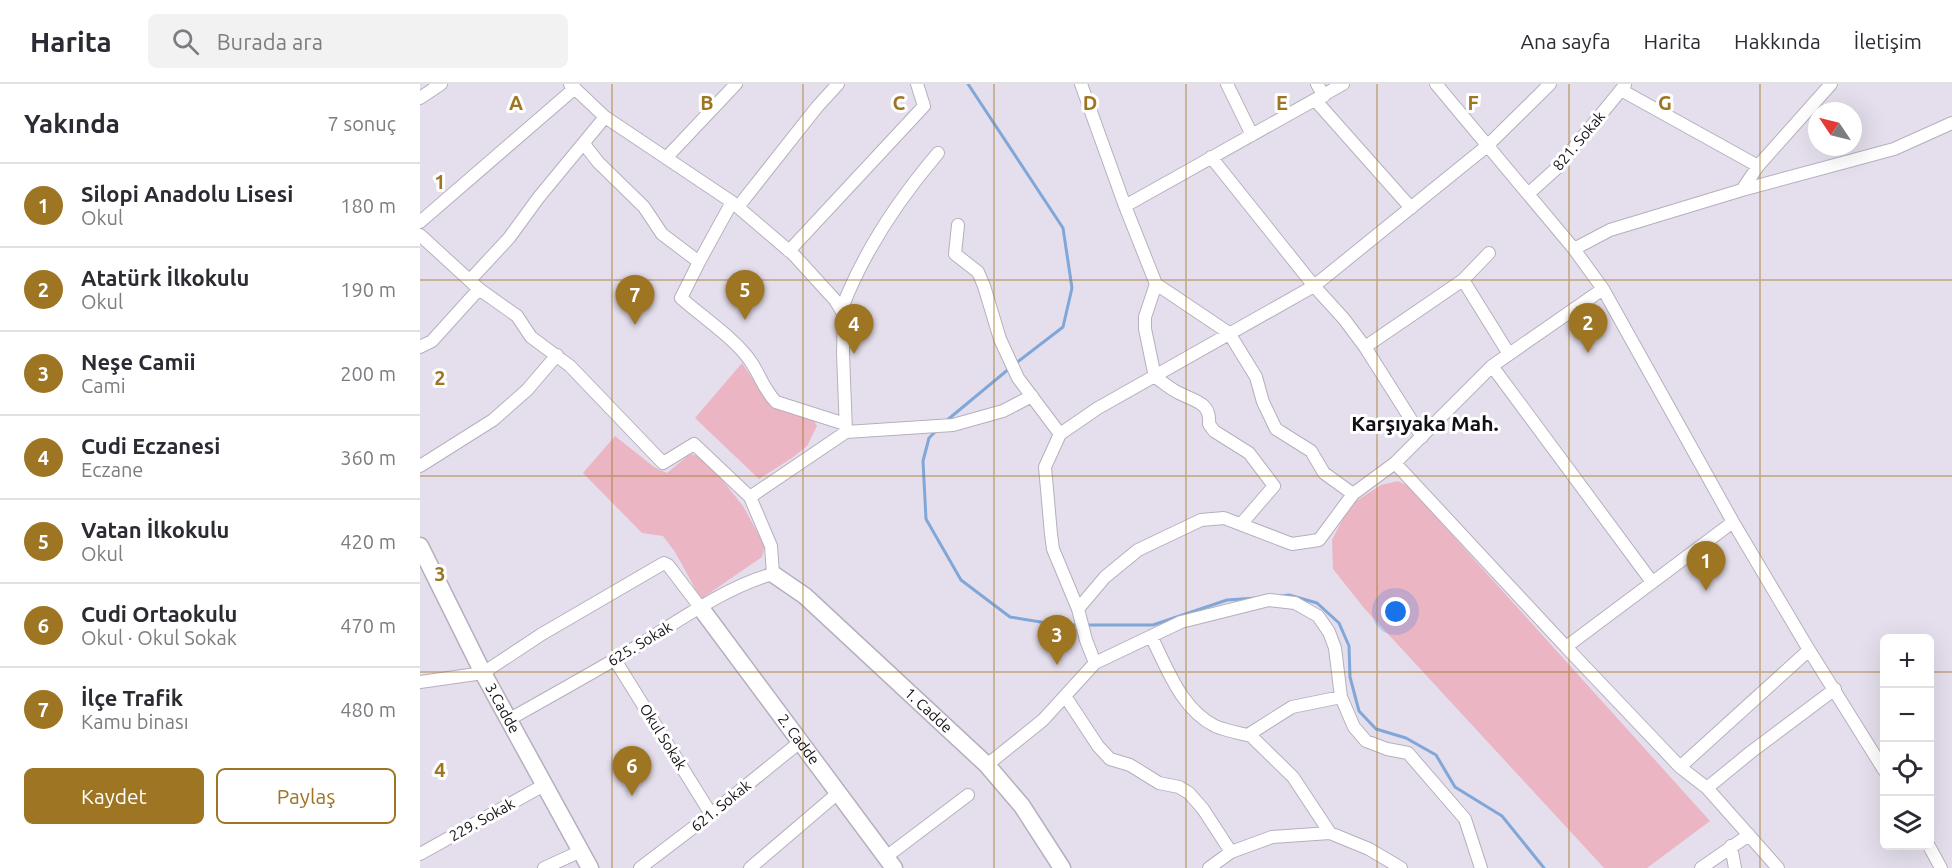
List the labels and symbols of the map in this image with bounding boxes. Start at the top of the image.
text: A [509,91,523,114]
text: B [700,91,714,114]
text: C [893,91,906,114]
text: D [1083,91,1097,114]
text: E [1276,91,1288,114]
text: F [1467,91,1479,114]
text: G [1658,91,1672,114]
north arrow [1808,102,1862,156]
street label: 821. Sokak [1549,107,1609,174]
text: 1 [434,170,446,193]
pin: 5 [726,270,764,320]
pin: 7 [616,276,654,325]
pin: 4 [834,304,874,354]
pin: 2 [1568,304,1608,353]
text: 2 [434,366,446,389]
district label: Karşıyaka Mah. [1351,411,1499,435]
pin: 1 [1686,542,1726,591]
text: 3 [434,562,446,585]
your location [1381,597,1410,626]
pin: 3 [1038,616,1076,665]
street label: 625. Sokak [605,618,675,669]
street label: 3.Cadde [482,680,523,736]
street label: 1. Cadde [901,684,956,736]
street label: Okul Sokak [636,701,691,773]
street label: 2. Cadde [775,711,823,768]
pin: 6 [612,746,652,796]
text: 4 [434,758,446,781]
street label: 621. Sokak [687,776,754,835]
street label: 229. Sokak [446,794,518,844]

